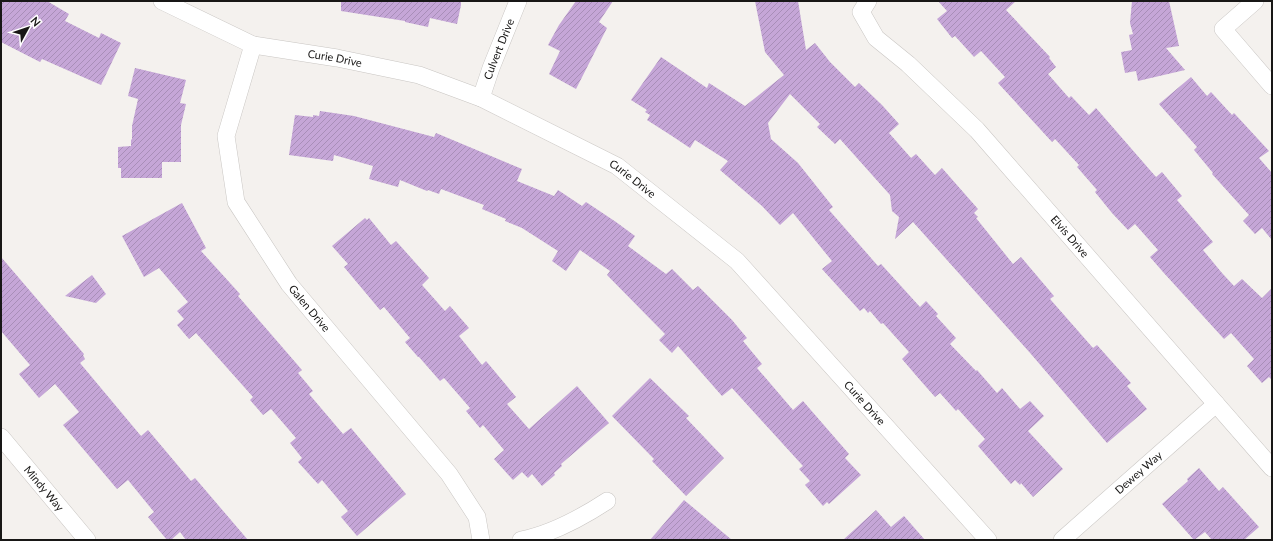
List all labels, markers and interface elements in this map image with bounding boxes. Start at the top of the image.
north arrow [8,8,48,48]
text: N [28,14,44,29]
street label: Culvert Drive [481,16,516,81]
street label: Curie Drive [307,47,363,69]
street label: Curie Drive [608,156,659,200]
street label: Elvis Drive [1049,213,1092,260]
street label: Galen Drive [286,282,333,334]
street label: Curie Drive [842,378,888,428]
street label: Dewey Way [1112,448,1164,496]
street label: Mindy Way [22,463,67,514]

